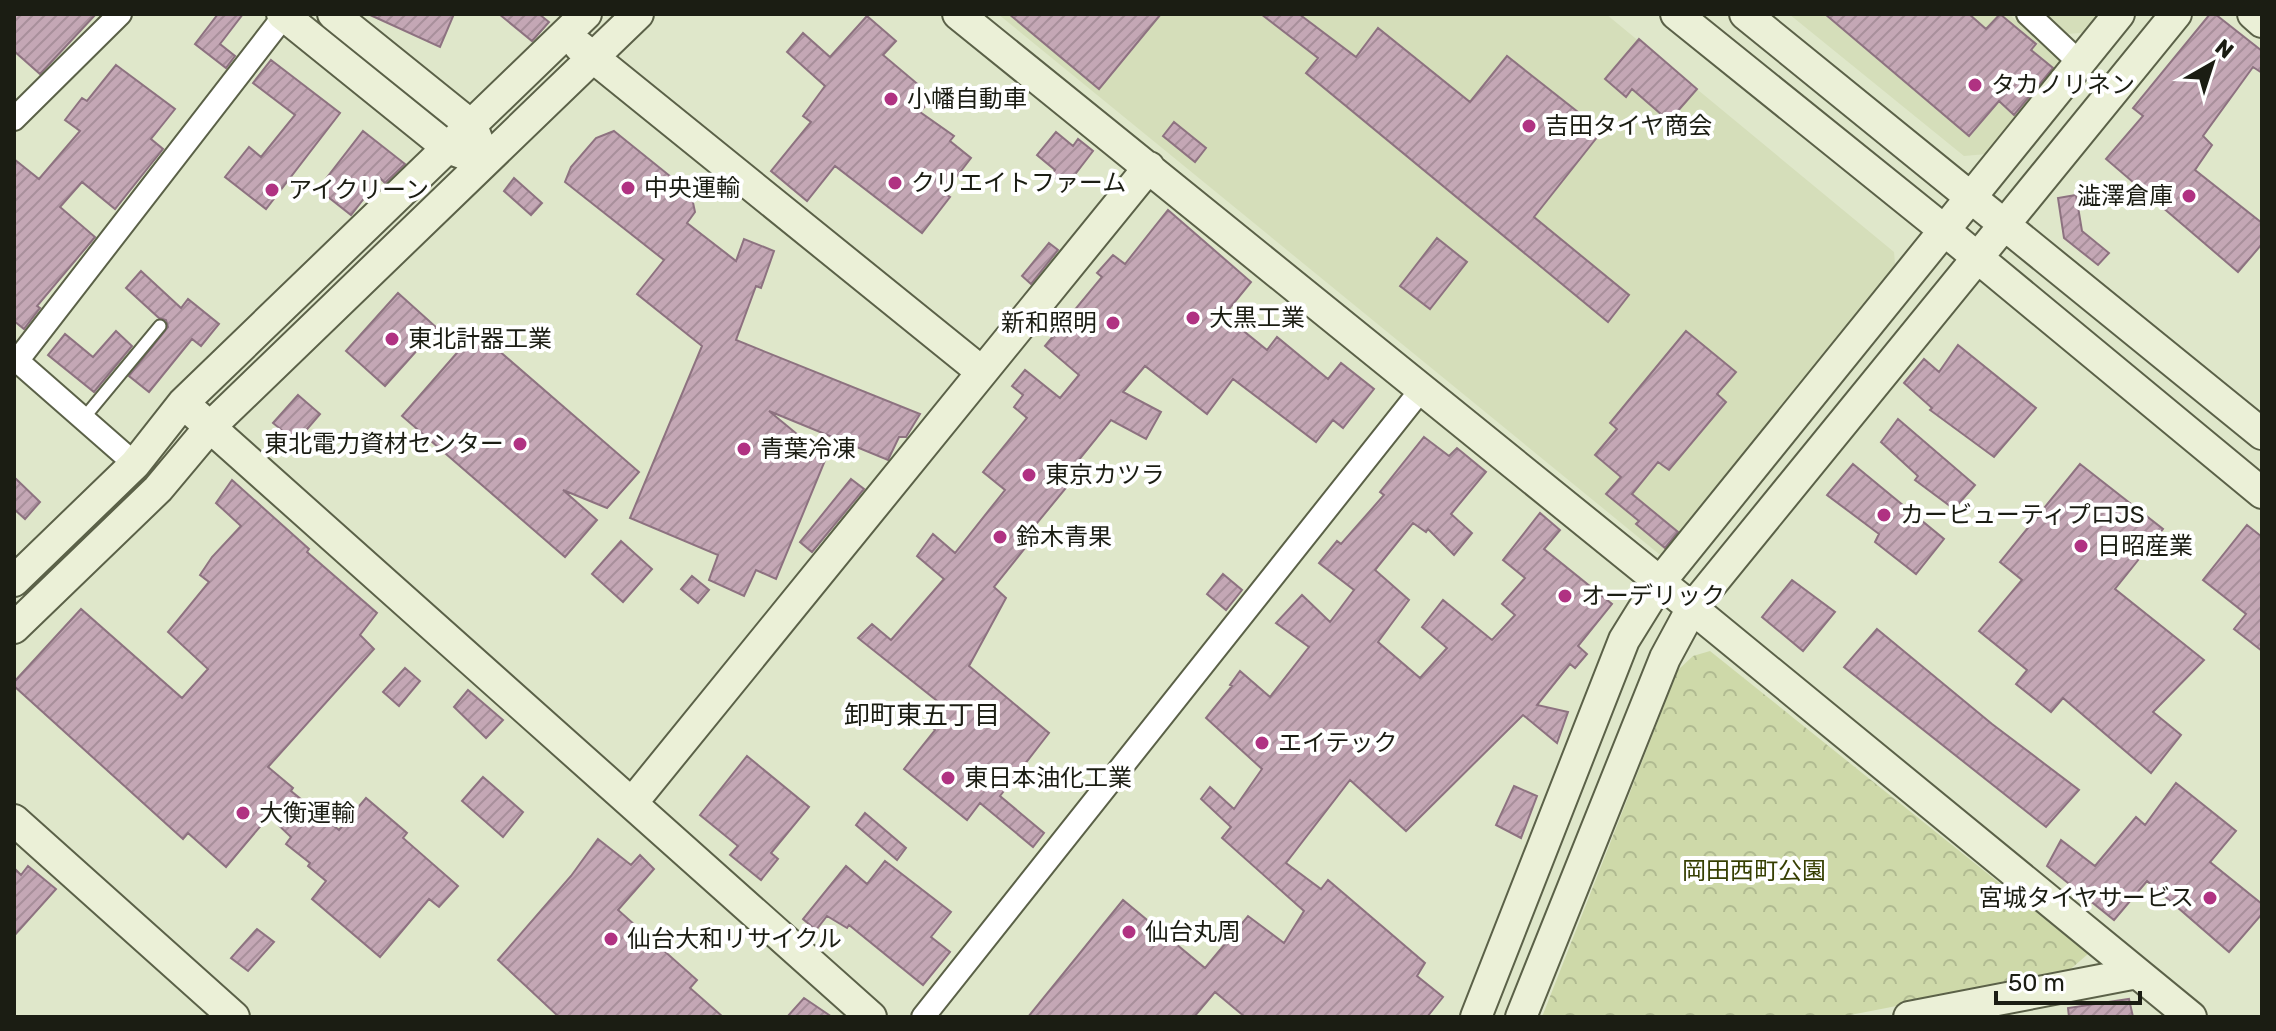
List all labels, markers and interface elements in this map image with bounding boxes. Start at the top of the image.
north arrow [2172,24,2252,104]
text: N [2210,33,2239,64]
place label: タカノリネン [1991,71,2135,99]
marker: タカノリネン [1966,76,1984,94]
place label: 小幡自動車 [907,85,1027,113]
marker: 小幡自動車 [882,90,900,108]
place label: 吉田タイヤ商会 [1545,112,1712,140]
marker: 吉田タイヤ商会 [1520,117,1538,135]
place label: クリエイトファーム [911,169,1126,197]
place label: 中央運輸 [644,174,740,202]
marker: クリエイトファーム [886,174,904,192]
place label: アイクリーン [288,176,429,204]
marker: 中央運輸 [619,179,637,197]
marker: アイクリーン [263,181,281,199]
place label: 澁澤倉庫 [2077,182,2173,210]
marker: 澁澤倉庫 [2180,187,2198,205]
place label: 大黒工業 [1209,304,1305,332]
place label: 新和照明 [1001,309,1097,337]
marker: 大黒工業 [1184,309,1202,327]
marker: 新和照明 [1104,314,1122,332]
place label: 東北計器工業 [408,325,552,353]
marker: 東北計器工業 [383,330,401,348]
place label: 東北電力資材センター [264,430,504,458]
marker: 東北電力資材センター [511,435,529,453]
place label: 青葉冷凍 [760,435,856,463]
marker: 青葉冷凍 [735,440,753,458]
place label: 東京カツラ [1045,461,1165,489]
marker: 東京カツラ [1020,466,1038,484]
place label: カービューティプロJS [1900,501,2145,529]
marker: カービューティプロJS [1875,506,1893,524]
place label: 鈴木青果 [1016,523,1112,551]
marker: 鈴木青果 [991,528,1009,546]
place label: 日昭産業 [2097,532,2193,560]
marker: 日昭産業 [2072,537,2090,555]
place label: オーデリック [1581,582,1725,610]
marker: オーデリック [1556,587,1574,605]
district label: 卸町東五丁目 [844,700,1000,731]
place label: エイテック [1278,729,1398,757]
marker: エイテック [1253,734,1271,752]
place label: 東日本油化工業 [964,764,1132,792]
marker: 東日本油化工業 [939,769,957,787]
place label: 大衡運輸 [259,799,355,827]
marker: 大衡運輸 [234,804,252,822]
park label: 岡田西町公園 [1682,857,1826,885]
place label: 宮城タイヤサービス [1979,884,2194,912]
marker: 宮城タイヤサービス [2201,889,2219,907]
place label: 仙台丸周 [1145,918,1241,946]
marker: 仙台丸周 [1120,923,1138,941]
place label: 仙台大和リサイクル [627,925,842,953]
marker: 仙台大和リサイクル [602,930,620,948]
scale bar [1996,955,2140,1005]
text: 50 m [2008,969,2065,997]

